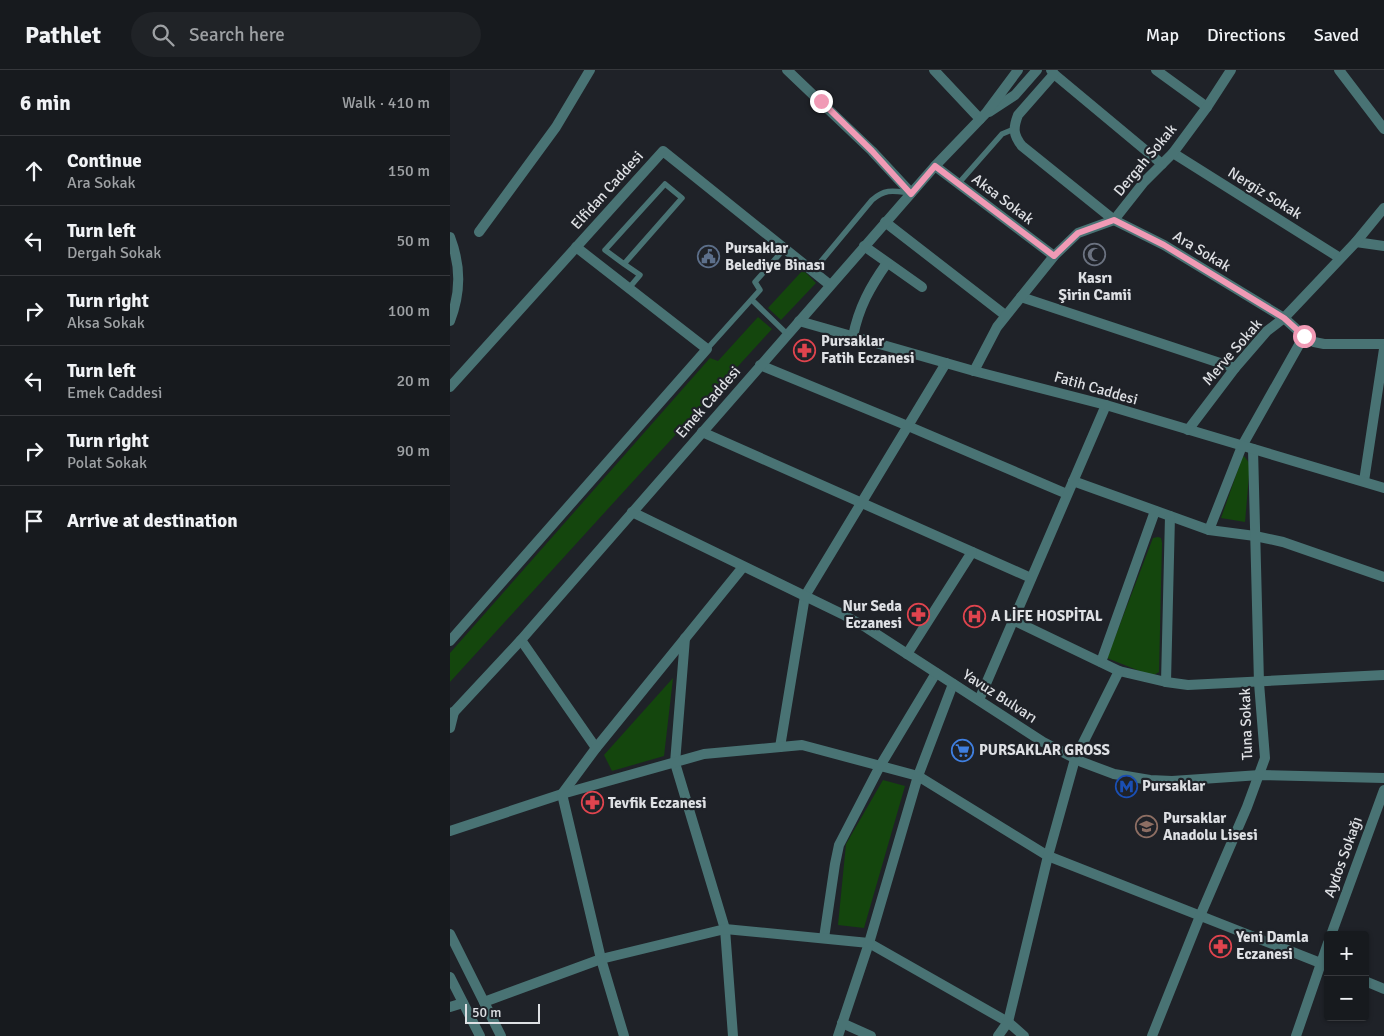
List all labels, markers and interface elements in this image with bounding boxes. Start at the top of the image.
search box [131,12,481,57]
text: Pathlet [25,20,101,50]
icon: search [149,21,177,49]
text: Search here [189,23,285,47]
text: Map [1146,24,1179,46]
text: Directions [1207,24,1286,46]
text: Saved [1314,24,1359,46]
text: 6 min [20,90,71,116]
route end [810,90,833,113]
text: Walk · 410 m [342,93,430,113]
street label: Dergah Sokak [1110,120,1181,200]
street label: Elfidan Caddesi [567,147,647,233]
text: Continue [67,149,142,173]
icon: ahead [20,157,48,185]
text: 150 m [388,161,430,181]
street label: Nergiz Sokak [1225,163,1306,223]
street label: Aksa Sokak [968,170,1038,228]
text: Ara Sokak [67,173,136,193]
text: Turn left [67,219,136,243]
icon: left [20,227,48,255]
street label: Ara Sokak [1170,227,1235,276]
text: 50 m [396,231,430,251]
place label: Pursaklar Belediye Binası [725,239,825,274]
text: Dergah Sokak [67,243,161,263]
mosque icon: Kasrı Şirin Camii [1083,243,1107,267]
public building icon: Pursaklar Belediye Binası [697,245,721,269]
place label: Kasrı Şirin Camii [1059,269,1131,304]
text: Turn right [67,289,149,313]
icon: right [20,297,48,325]
text: 100 m [388,301,430,321]
text: Aksa Sokak [67,313,145,333]
street label: Merve Sokak [1198,315,1266,389]
route start [1293,325,1316,348]
place label: Pursaklar Fatih Eczanesi [821,332,914,367]
pharmacy icon: Pursaklar Fatih Eczanesi [793,338,817,362]
text: Turn left [67,359,136,383]
street label: Emek Caddesi [672,362,744,442]
icon: left [20,367,48,395]
street label: Fatih Caddesi [1052,367,1140,409]
text: 20 m [396,371,430,391]
text: Emek Caddesi [67,383,162,403]
text: Turn right [67,429,149,453]
icon: right [20,437,48,465]
text: 90 m [396,441,430,461]
text: Polat Sokak [67,453,147,473]
icon: arrive [20,507,48,535]
text: Arrive at destination [67,509,238,533]
place label: Nur Seda Eczanesi [843,597,902,632]
pharmacy icon: Nur Seda Eczanesi [906,603,930,627]
hospital icon: A LİFE HOSPİTAL [963,604,987,628]
place label: A LİFE HOSPİTAL [991,607,1103,625]
street label: Yavuz Bulvarı [959,665,1041,727]
street label: Tuna Sokak [1236,687,1256,760]
supermarket icon: PURSAKLAR GROSS [951,738,975,762]
place label: PURSAKLAR GROSS [979,741,1110,759]
metro station icon: Pursaklar [1114,774,1138,798]
place label: Pursaklar [1142,777,1205,795]
pharmacy icon: Tevfik Eczanesi [580,791,604,815]
place label: Tevfik Eczanesi [608,794,707,812]
place label: Pursaklar Anadolu Lisesi [1163,809,1258,844]
street label: Aydos Sokağı [1320,814,1366,900]
school or university icon: Pursaklar Anadolu Lisesi [1135,815,1159,839]
place label: Yeni Damla Eczanesi [1235,928,1309,963]
map controls [1324,931,1369,1021]
button: + [1324,931,1369,976]
pharmacy icon: Yeni Damla Eczanesi [1208,934,1232,958]
button: − [1324,976,1369,1021]
scale bar [465,1001,540,1024]
text: 50 m [472,1004,501,1021]

